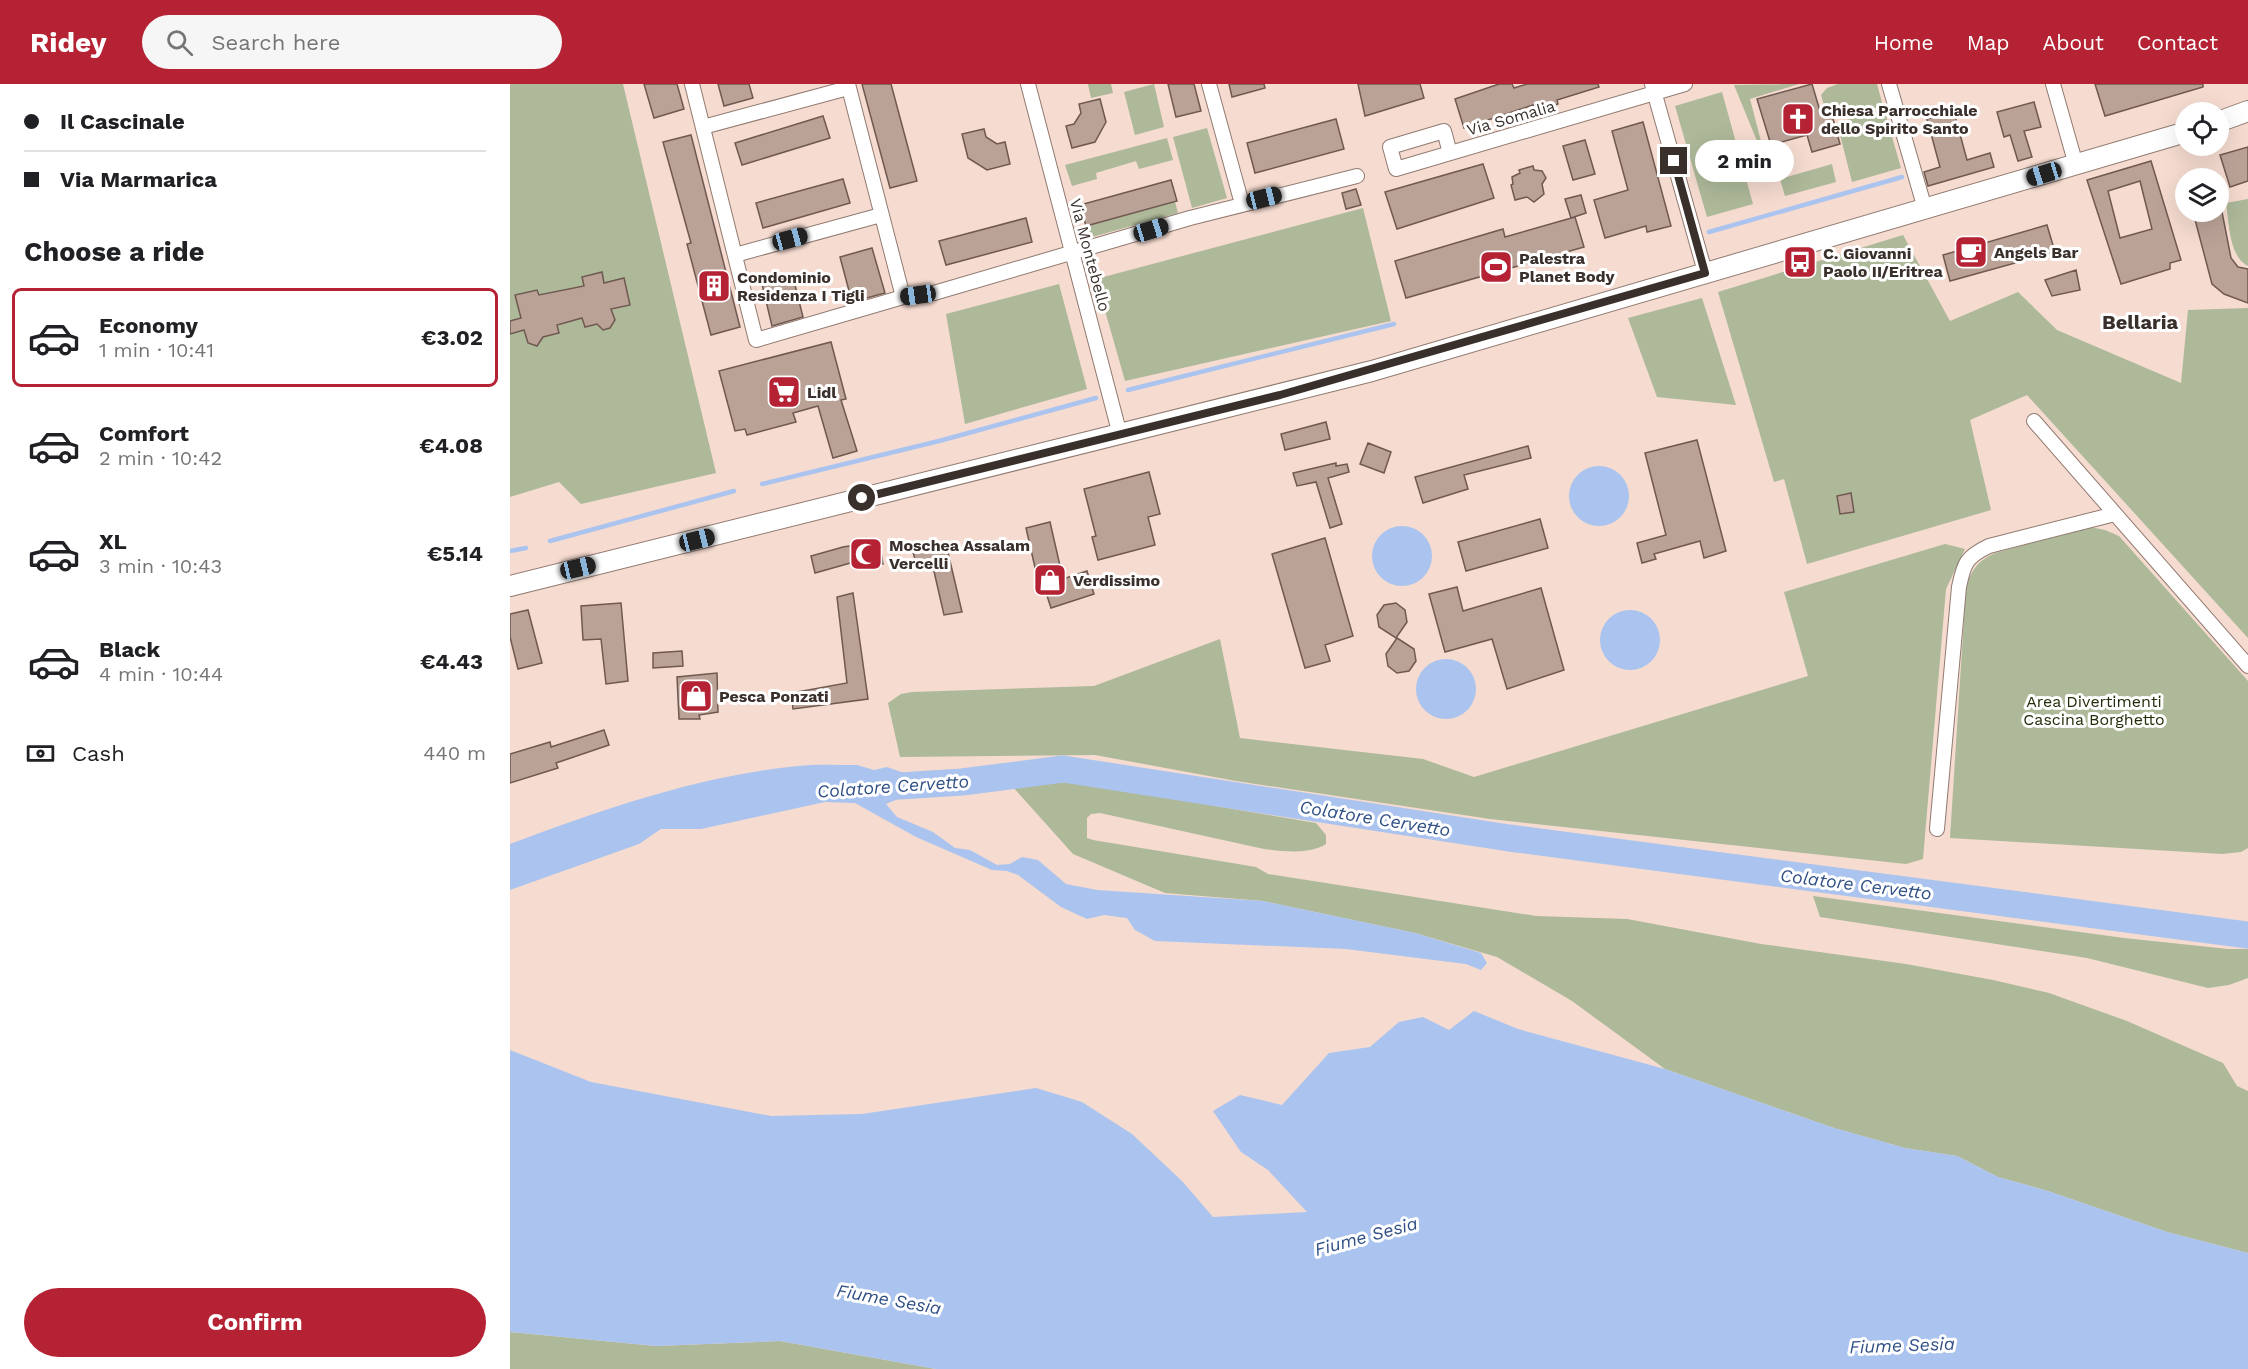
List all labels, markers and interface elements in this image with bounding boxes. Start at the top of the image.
search box [142,15,562,69]
text: Ridey [30,26,106,59]
icon: search [163,26,196,59]
text: Search here [211,30,340,55]
text: Home [1874,30,1934,55]
text: Map [1967,30,2010,55]
text: About [2043,30,2104,55]
text: Contact [2137,30,2218,55]
street label: Via Somalia [1465,96,1557,140]
church icon: Chiesa Parrocchiale dello Spirito Santo [1780,101,1816,137]
place label: Chiesa Parrocchiale dello Spirito Santo [1821,101,1978,138]
map controls [2175,102,2229,222]
button: locate [2175,102,2229,156]
text: Il Cascinale [60,109,185,134]
callout: 2 min [1695,140,1794,182]
route end [1660,147,1687,174]
text: 2 min [1717,149,1772,173]
car [2024,160,2064,188]
text: Via Marmarica [60,167,217,192]
button: layers [2175,168,2229,222]
car [1244,185,1284,211]
street label: Via Montebello [1066,196,1114,314]
car [1131,216,1171,244]
car [770,226,810,252]
cafe icon: Angels Bar [1953,234,1989,270]
text: Choose a ride [24,236,204,268]
place label: Angels Bar [1994,243,2079,262]
bus stop icon: C. Giovanni Paolo II/Eritrea [1782,244,1818,280]
place label: C. Giovanni Paolo II/Eritrea [1823,244,1944,281]
sports icon: Palestra Planet Body [1478,249,1514,285]
place label: Palestra Planet Body [1519,249,1616,286]
building icon: Condominio Residenza I Tigli [696,268,732,304]
place label: Condominio Residenza I Tigli [737,268,865,305]
car [899,284,937,306]
district label: Bellaria [2102,310,2178,334]
icon: car [27,311,81,365]
text: Economy [99,313,198,338]
text: €3.02 [421,325,483,350]
text: 1 min · 10:41 [99,338,214,362]
supermarket icon: Lidl [766,374,802,410]
place label: Lidl [807,383,837,402]
icon: car [27,419,81,473]
text: Comfort [99,421,189,446]
text: €4.08 [419,433,483,458]
text: 2 min · 10:42 [99,446,222,470]
route start [848,484,875,511]
icon: car [27,527,81,581]
car [677,527,717,553]
text: XL [99,529,127,554]
mosque icon: Moschea Assalam Vercelli [848,536,884,572]
place label: Moschea Assalam Vercelli [889,536,1030,573]
text: €5.14 [427,541,483,566]
text: 3 min · 10:43 [99,554,222,578]
car [558,555,598,581]
shop icon: Verdissimo [1032,562,1068,598]
place label: Verdissimo [1073,571,1160,590]
icon: car [27,635,81,689]
text: Black [99,637,160,662]
text: €4.43 [420,649,483,674]
text: 4 min · 10:44 [99,662,223,686]
shop icon: Pesca Ponzati [678,678,714,714]
place label: Pesca Ponzati [719,687,829,706]
park label: Area Divertimenti Cascina Borghetto [2023,692,2165,729]
icon: cash [24,737,57,770]
text: Cash [72,741,125,766]
text: 440 m [423,741,486,765]
water label: Colatore Cervetto [816,770,970,802]
water label: Colatore Cervetto [1298,796,1452,840]
water label: Colatore Cervetto [1779,864,1933,904]
water label: Fiume Sesia [1312,1212,1420,1260]
water label: Fiume Sesia [835,1279,943,1319]
button: Confirm [24,1288,486,1357]
water label: Fiume Sesia [1849,1333,1955,1357]

